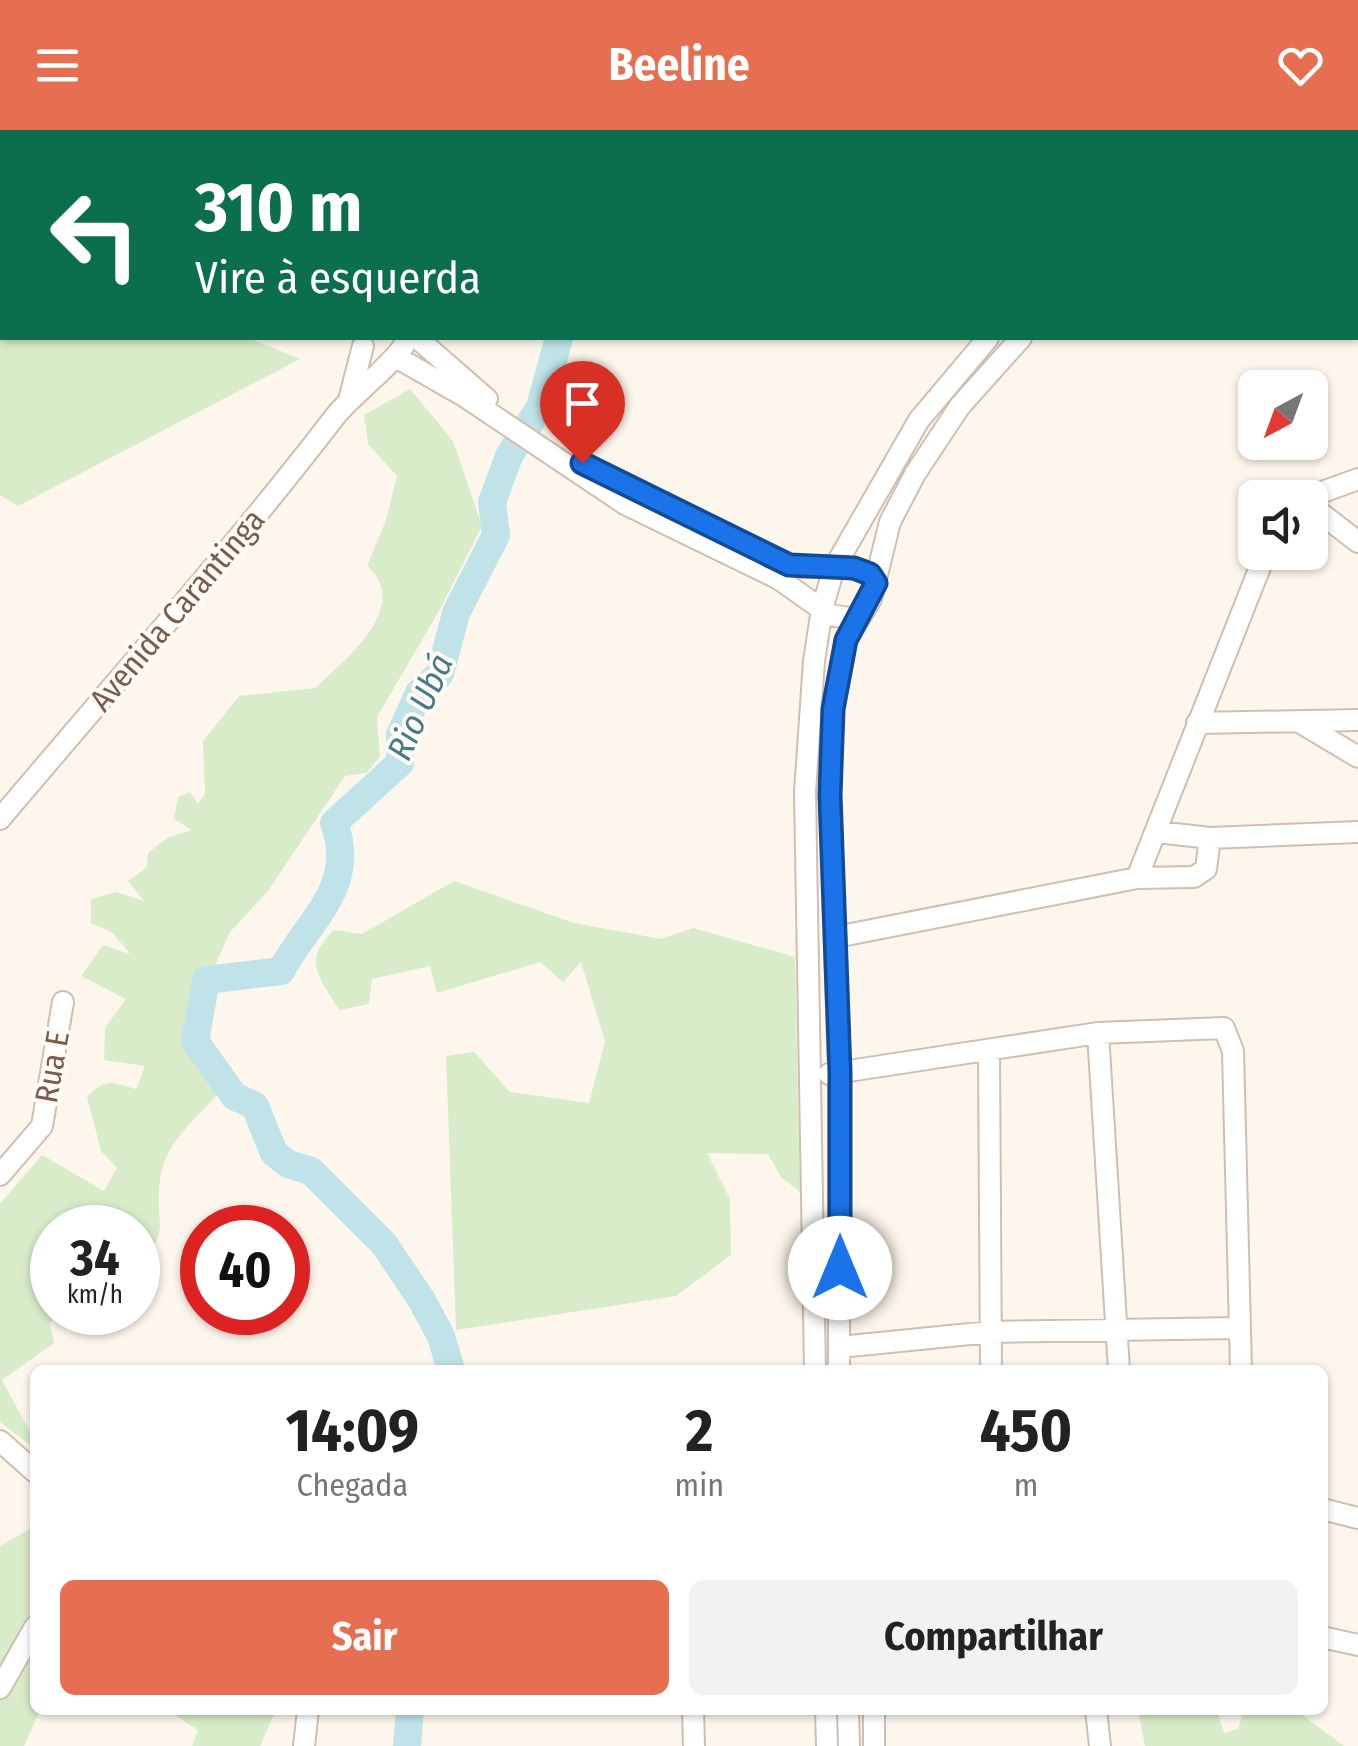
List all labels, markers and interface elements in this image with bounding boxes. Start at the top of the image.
icon: menu [30,38,85,93]
text: Beeline [608,38,750,92]
icon: heart [1273,38,1328,93]
text: 310 m [195,166,363,250]
icon: left [30,170,160,300]
text: Vire à esquerda [195,251,481,305]
pin [540,361,625,464]
north arrow [1238,370,1328,460]
map controls [1238,370,1328,570]
icon: arrive [555,376,610,431]
button: sound [1238,480,1328,570]
street label: Avenida Carantinga [81,501,273,719]
water label: Rio Ubá [378,648,462,766]
street label: Rua E [27,1028,77,1106]
speed limit sign: 40 [180,1205,310,1335]
position arrow [788,1216,892,1320]
text: 34 [70,1228,120,1288]
text: km/h [67,1280,123,1310]
text: 14:09 [286,1395,419,1467]
text: 2 [685,1395,713,1467]
text: 450 [980,1395,1072,1467]
text: Chegada [297,1466,408,1504]
text: min [675,1466,724,1504]
text: m [1014,1466,1038,1504]
button: Sair [60,1580,669,1695]
button: Compartilhar [689,1580,1298,1695]

